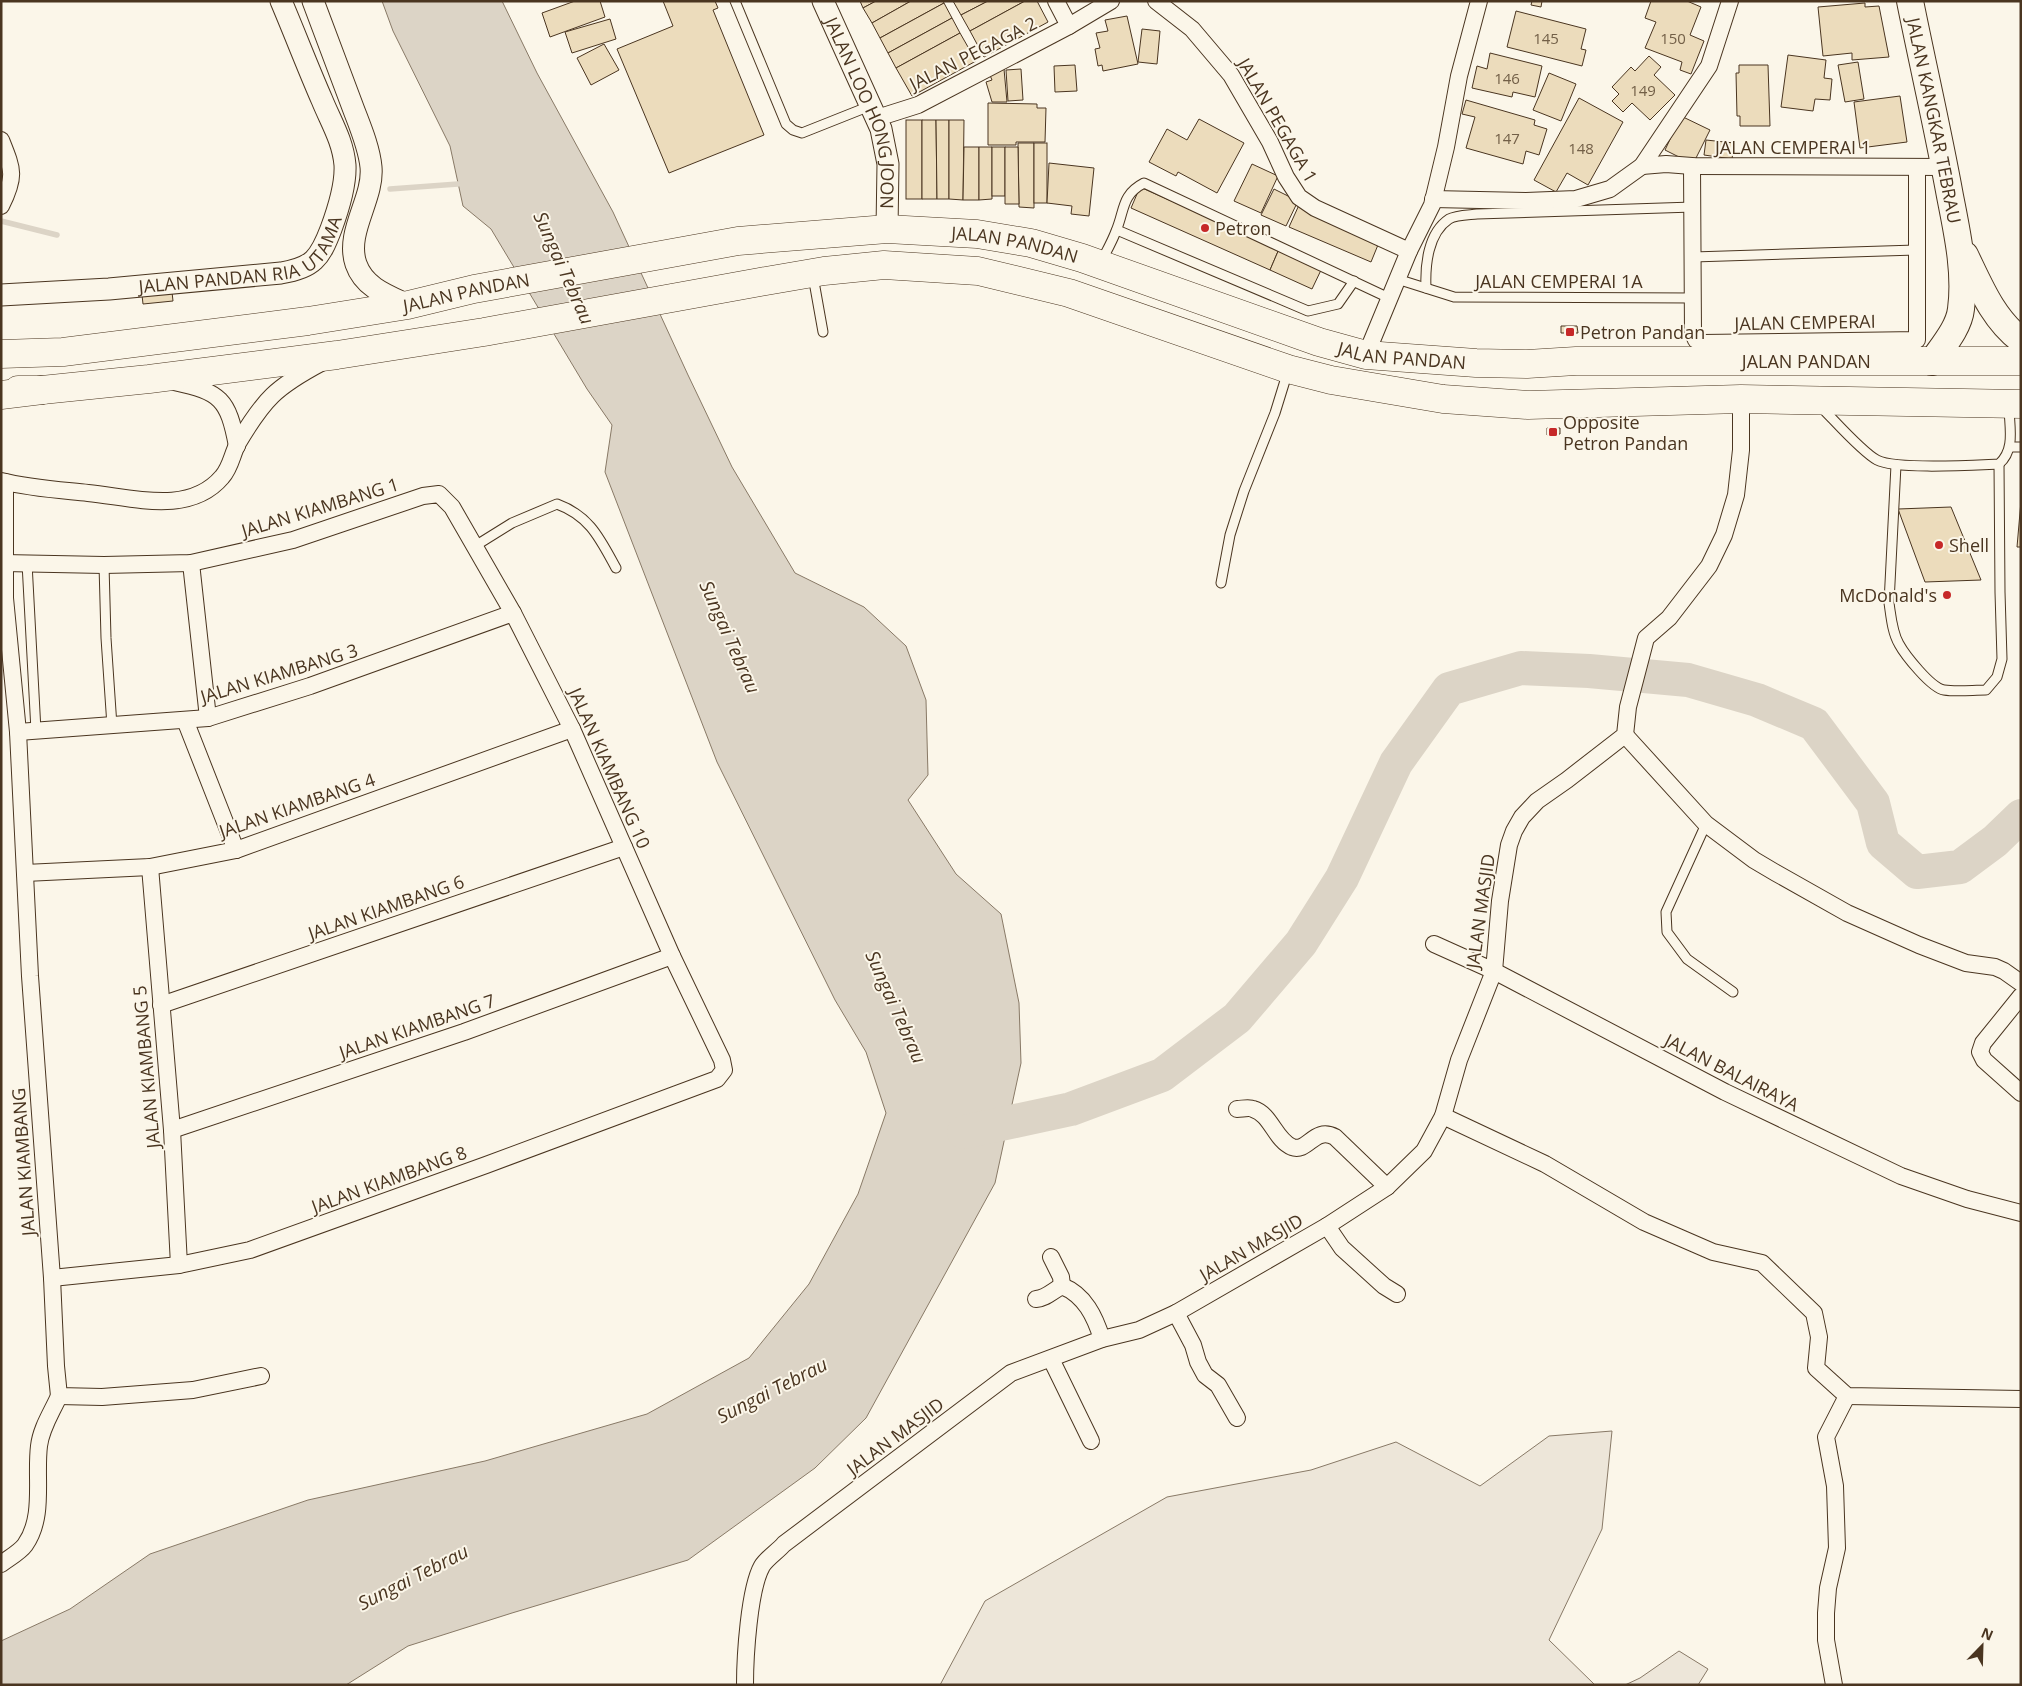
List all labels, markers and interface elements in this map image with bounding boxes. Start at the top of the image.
street label: JALAN LOO HONG JOON [819,11,900,209]
street label: JALAN PEGAGA 2 [903,11,1041,96]
street label: JALAN KANGKAR TEBRAU [1901,13,1967,225]
house number: 145 [1533,28,1559,48]
house number: 150 [1660,28,1686,48]
street label: JALAN PEGAGA 1 [1232,52,1323,187]
house number: 146 [1494,68,1520,88]
house number: 149 [1630,80,1656,100]
house number: 147 [1494,128,1520,148]
street label: JALAN CEMPERAI 1 [1713,135,1871,159]
house number: 148 [1568,138,1594,158]
water label: Sungai Tebrau [528,207,600,329]
street label: JALAN PANDAN RIA UTAMA [136,212,347,298]
place label: Petron [1215,216,1272,240]
street label: JALAN PANDAN [949,220,1081,268]
marker: Petron [1199,222,1211,234]
street label: JALAN PANDAN [399,267,532,318]
street label: JALAN CEMPERAI 1A [1473,269,1643,293]
street label: JALAN CEMPERAI [1732,309,1876,335]
place label: Petron Pandan [1580,320,1705,344]
marker: Petron Pandan [1564,326,1576,338]
street label: JALAN PANDAN [1333,335,1467,374]
street label: JALAN PANDAN [1740,349,1871,373]
place label: Opposite Petron Pandan [1563,410,1688,455]
marker: Opposite Petron Pandan [1547,426,1559,438]
street label: JALAN KIAMBANG 1 [236,472,402,543]
place label: Shell [1949,533,1989,557]
marker: Shell [1933,539,1945,551]
water label: Sungai Tebrau [694,576,766,698]
place label: McDonald's [1839,583,1937,607]
marker: McDonald's [1941,589,1953,601]
street label: JALAN KIAMBANG 3 [195,638,361,709]
street label: JALAN KIAMBANG 10 [563,682,656,852]
street label: JALAN KIAMBANG 4 [214,767,378,844]
street label: JALAN MASJID [1460,852,1500,972]
street label: JALAN KIAMBANG 6 [303,869,467,946]
water label: Sungai Tebrau [860,946,932,1068]
street label: JALAN KIAMBANG 5 [127,985,165,1151]
street label: JALAN KIAMBANG 7 [334,988,498,1065]
street label: JALAN BALAIRAYA [1659,1027,1804,1117]
street label: JALAN KIAMBANG [6,1087,40,1239]
street label: JALAN KIAMBANG 8 [306,1140,470,1219]
street label: JALAN MASJID [1193,1208,1307,1287]
water label: Sungai Tebrau [712,1351,832,1429]
street label: JALAN MASJID [840,1392,948,1482]
water label: Sungai Tebrau [353,1538,473,1616]
north arrow [1957,1621,2007,1671]
text: N [1978,1623,1996,1645]

